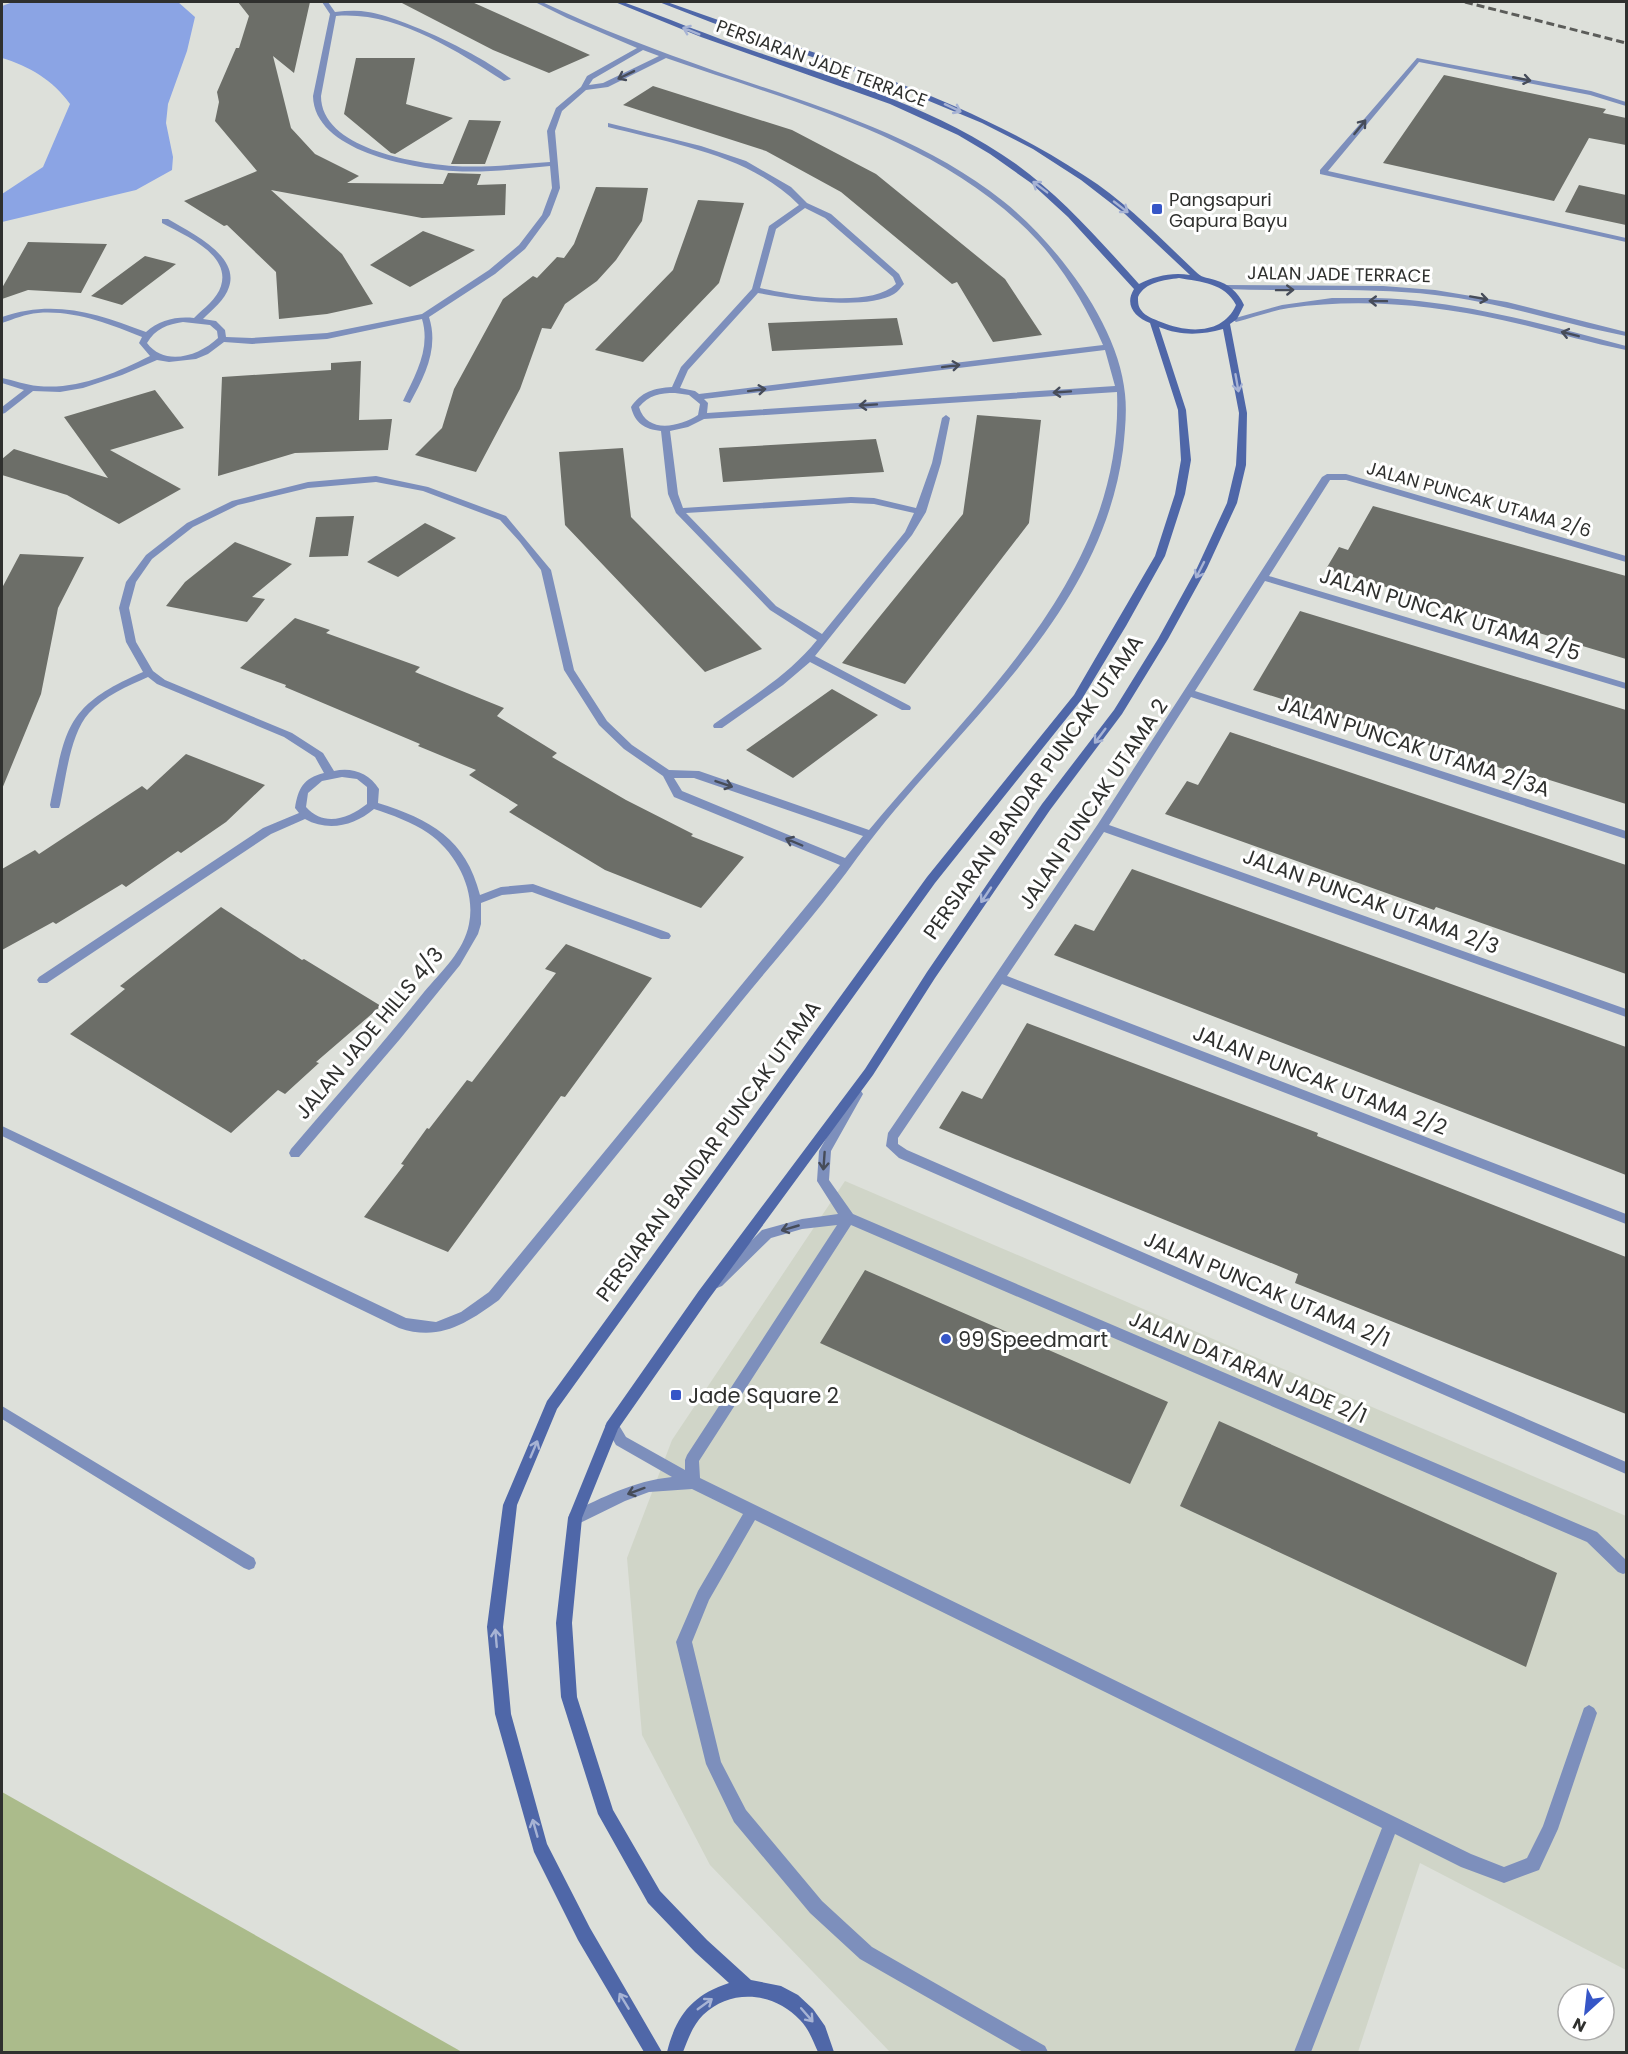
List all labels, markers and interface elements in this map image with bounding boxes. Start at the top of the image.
street label: PERSIARAN JADE TERRACE [713,13,931,113]
one-way arrow [682,24,701,35]
one-way arrow [617,70,635,82]
one-way arrow [1512,74,1531,85]
one-way arrow [944,102,962,114]
one-way arrow [1353,119,1366,135]
one-way arrow [1032,180,1048,193]
place label: Pangsapuri Gapura Bayu [1169,187,1287,233]
one-way arrow [1112,200,1128,213]
marker: Pangsapuri Gapura Bayu [1150,202,1164,216]
street label: JALAN JADE TERRACE [1247,260,1431,288]
one-way arrow [1274,284,1294,296]
one-way arrow [1469,293,1488,304]
one-way arrow [1369,295,1389,306]
one-way arrow [1561,327,1580,339]
one-way arrow [940,361,960,372]
one-way arrow [1232,373,1243,393]
one-way arrow [747,384,766,395]
one-way arrow [1053,386,1073,397]
one-way arrow [858,399,878,410]
street label: JALAN PUNCAK UTAMA 2/6 [1364,455,1594,543]
one-way arrow [1194,560,1206,578]
street label: JALAN PUNCAK UTAMA 2/5 [1316,560,1584,668]
street label: PERSIARAN BANDAR PUNCAK UTAMA [916,629,1150,945]
street label: JALAN PUNCAK UTAMA 2/3A [1274,688,1554,804]
street label: JALAN PUNCAK UTAMA 2 [1012,693,1174,915]
one-way arrow [1093,728,1106,744]
one-way arrow [714,780,733,791]
one-way arrow [785,836,804,847]
street label: JALAN PUNCAK UTAMA 2/3 [1239,841,1503,961]
one-way arrow [980,886,992,902]
street label: JALAN JADE HILLS 4/3 [288,941,450,1125]
street label: PERSIARAN BANDAR PUNCAK UTAMA [589,995,827,1307]
street label: JALAN PUNCAK UTAMA 2/2 [1189,1018,1451,1142]
one-way arrow [819,1150,830,1170]
one-way arrow [781,1223,800,1234]
street label: JALAN PUNCAK UTAMA 2/1 [1139,1224,1395,1354]
street label: JALAN DATARAN JADE 2/1 [1125,1304,1371,1430]
place label: 99 Speedmart [958,1325,1108,1354]
marker: 99 Speedmart [939,1332,953,1346]
place label: Jade Square 2 [688,1381,839,1410]
marker: Jade Square 2 [669,1388,683,1402]
one-way arrow [529,1440,540,1459]
one-way arrow [627,1486,645,1497]
one-way arrow [491,1629,502,1649]
one-way arrow [529,1819,541,1838]
north arrow [1556,1982,1616,2042]
one-way arrow [618,1993,630,2010]
one-way arrow [697,1998,713,2010]
one-way arrow [800,2007,814,2022]
text: N [1569,2012,1590,2038]

